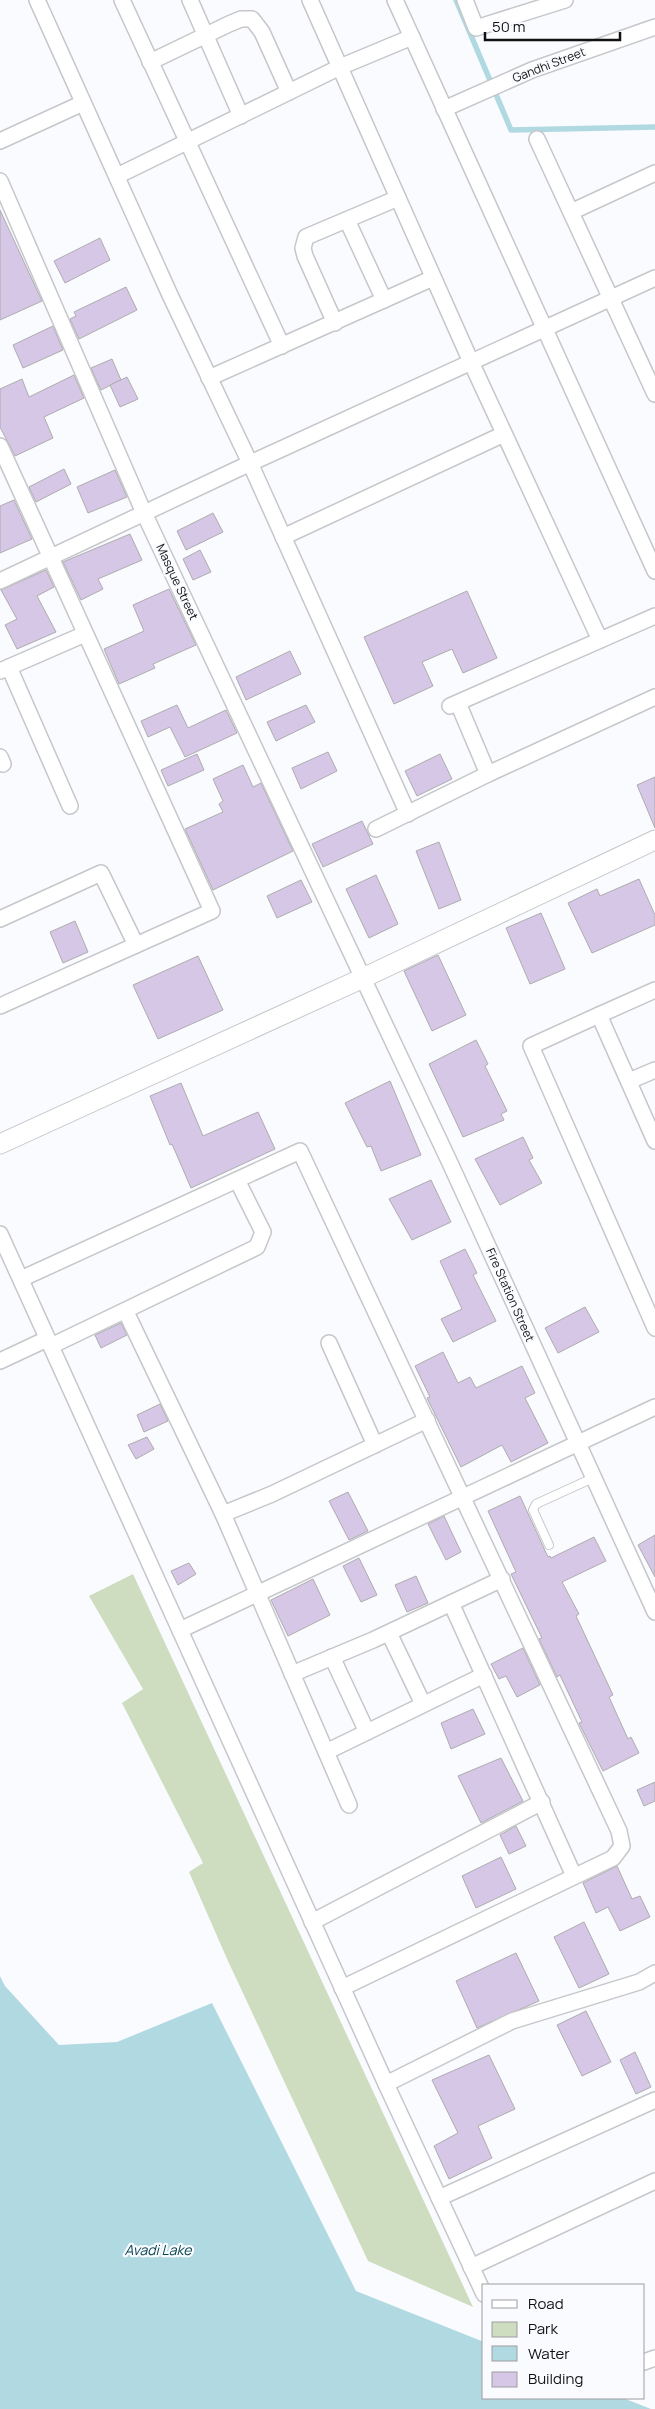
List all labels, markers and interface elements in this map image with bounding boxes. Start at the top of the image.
scale bar [485,10,620,42]
text: 50 m [492,16,526,37]
street label: Gandhi Street [510,43,588,86]
street label: Masque Street [152,541,203,623]
street label: Fire Station Street [482,1245,539,1344]
water label: Avadi Lake [124,2240,192,2259]
legend [482,2284,645,2399]
text: Road [528,2293,564,2314]
text: Park [528,2318,558,2339]
text: Water [528,2343,570,2364]
text: Building [528,2368,583,2389]

